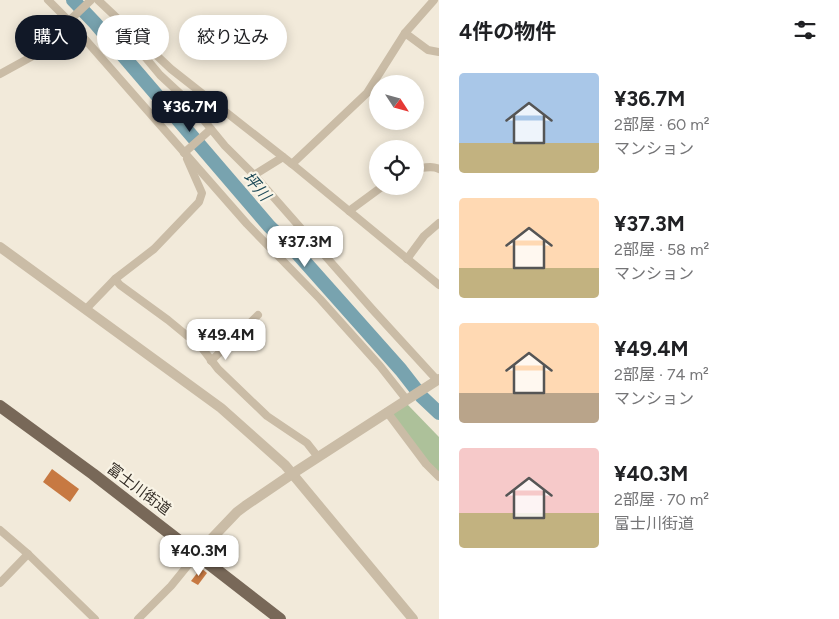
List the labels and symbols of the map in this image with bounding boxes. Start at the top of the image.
north arrow [369,75,424,130]
pin: ¥36.7M [149,90,231,133]
water label: 坪川 [239,168,276,206]
pin: ¥37.3M [264,226,346,268]
pin: ¥49.4M [185,318,267,361]
street label: 富士川街道 [104,459,174,519]
pin: ¥40.3M [158,534,240,577]

